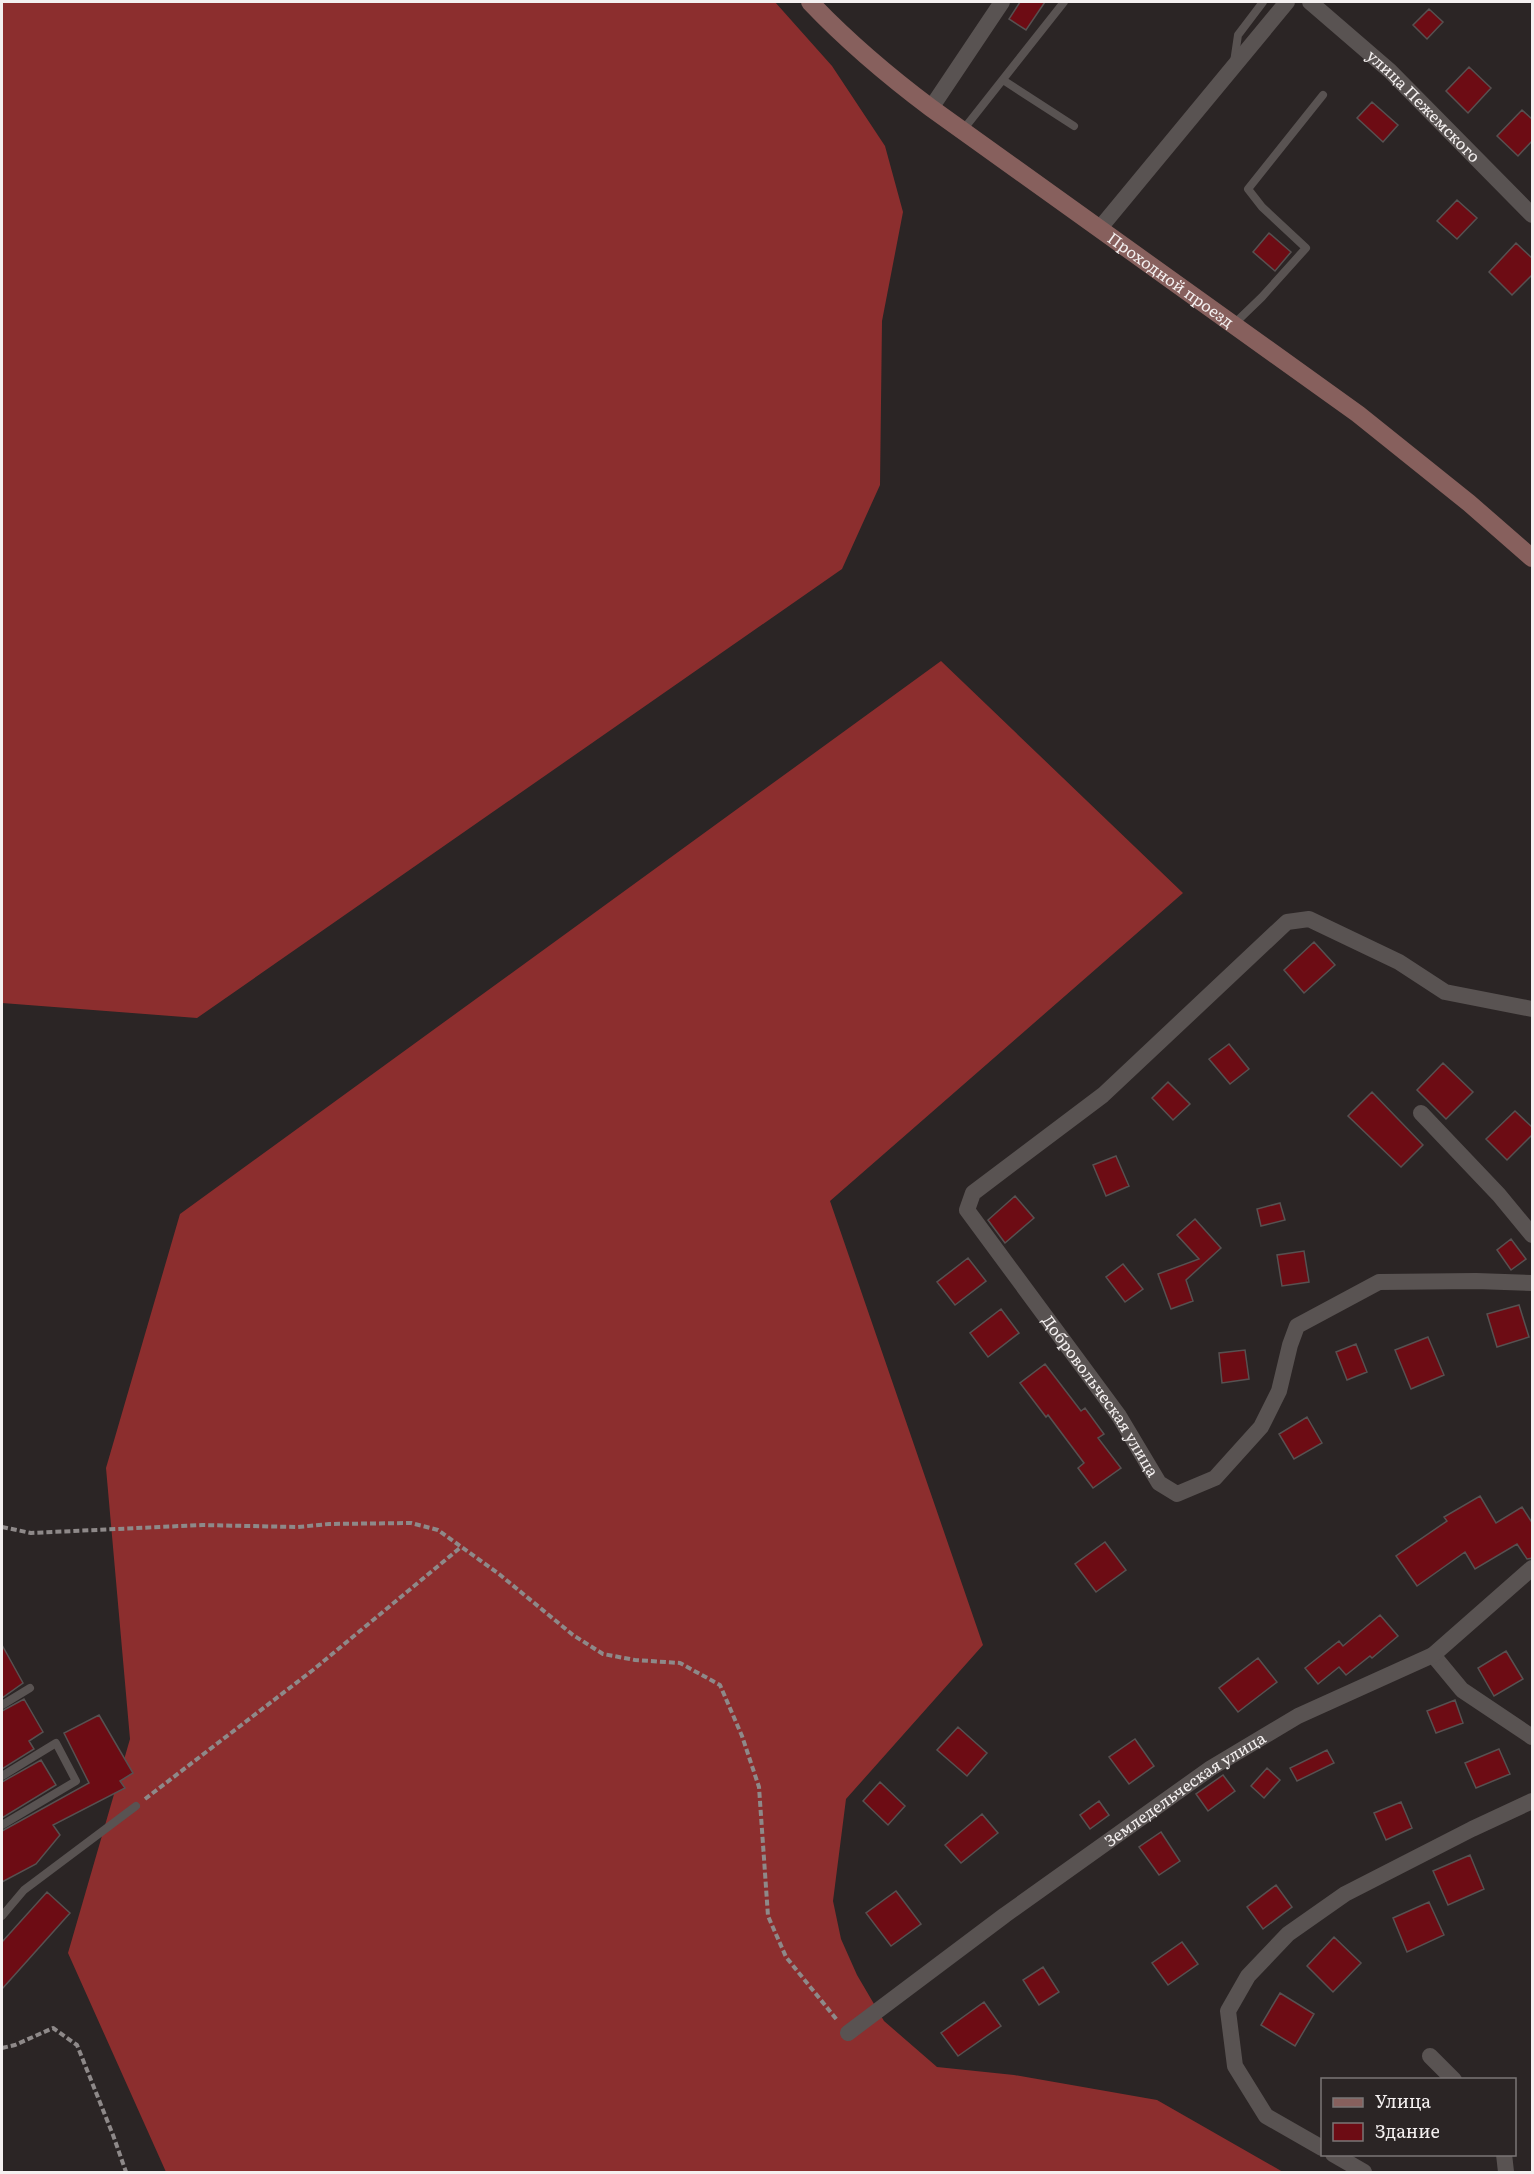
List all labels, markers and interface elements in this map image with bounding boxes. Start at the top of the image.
street label: улица Пежемского [1362,43,1487,167]
street label: Проходной проезд [1103,225,1240,333]
street label: Добровольческая улица [1037,1309,1166,1481]
street label: Земледельческая улица [1099,1725,1270,1852]
legend [1321,2078,1516,2156]
text: Улица [1375,2087,1431,2114]
text: Здание [1375,2117,1440,2144]

